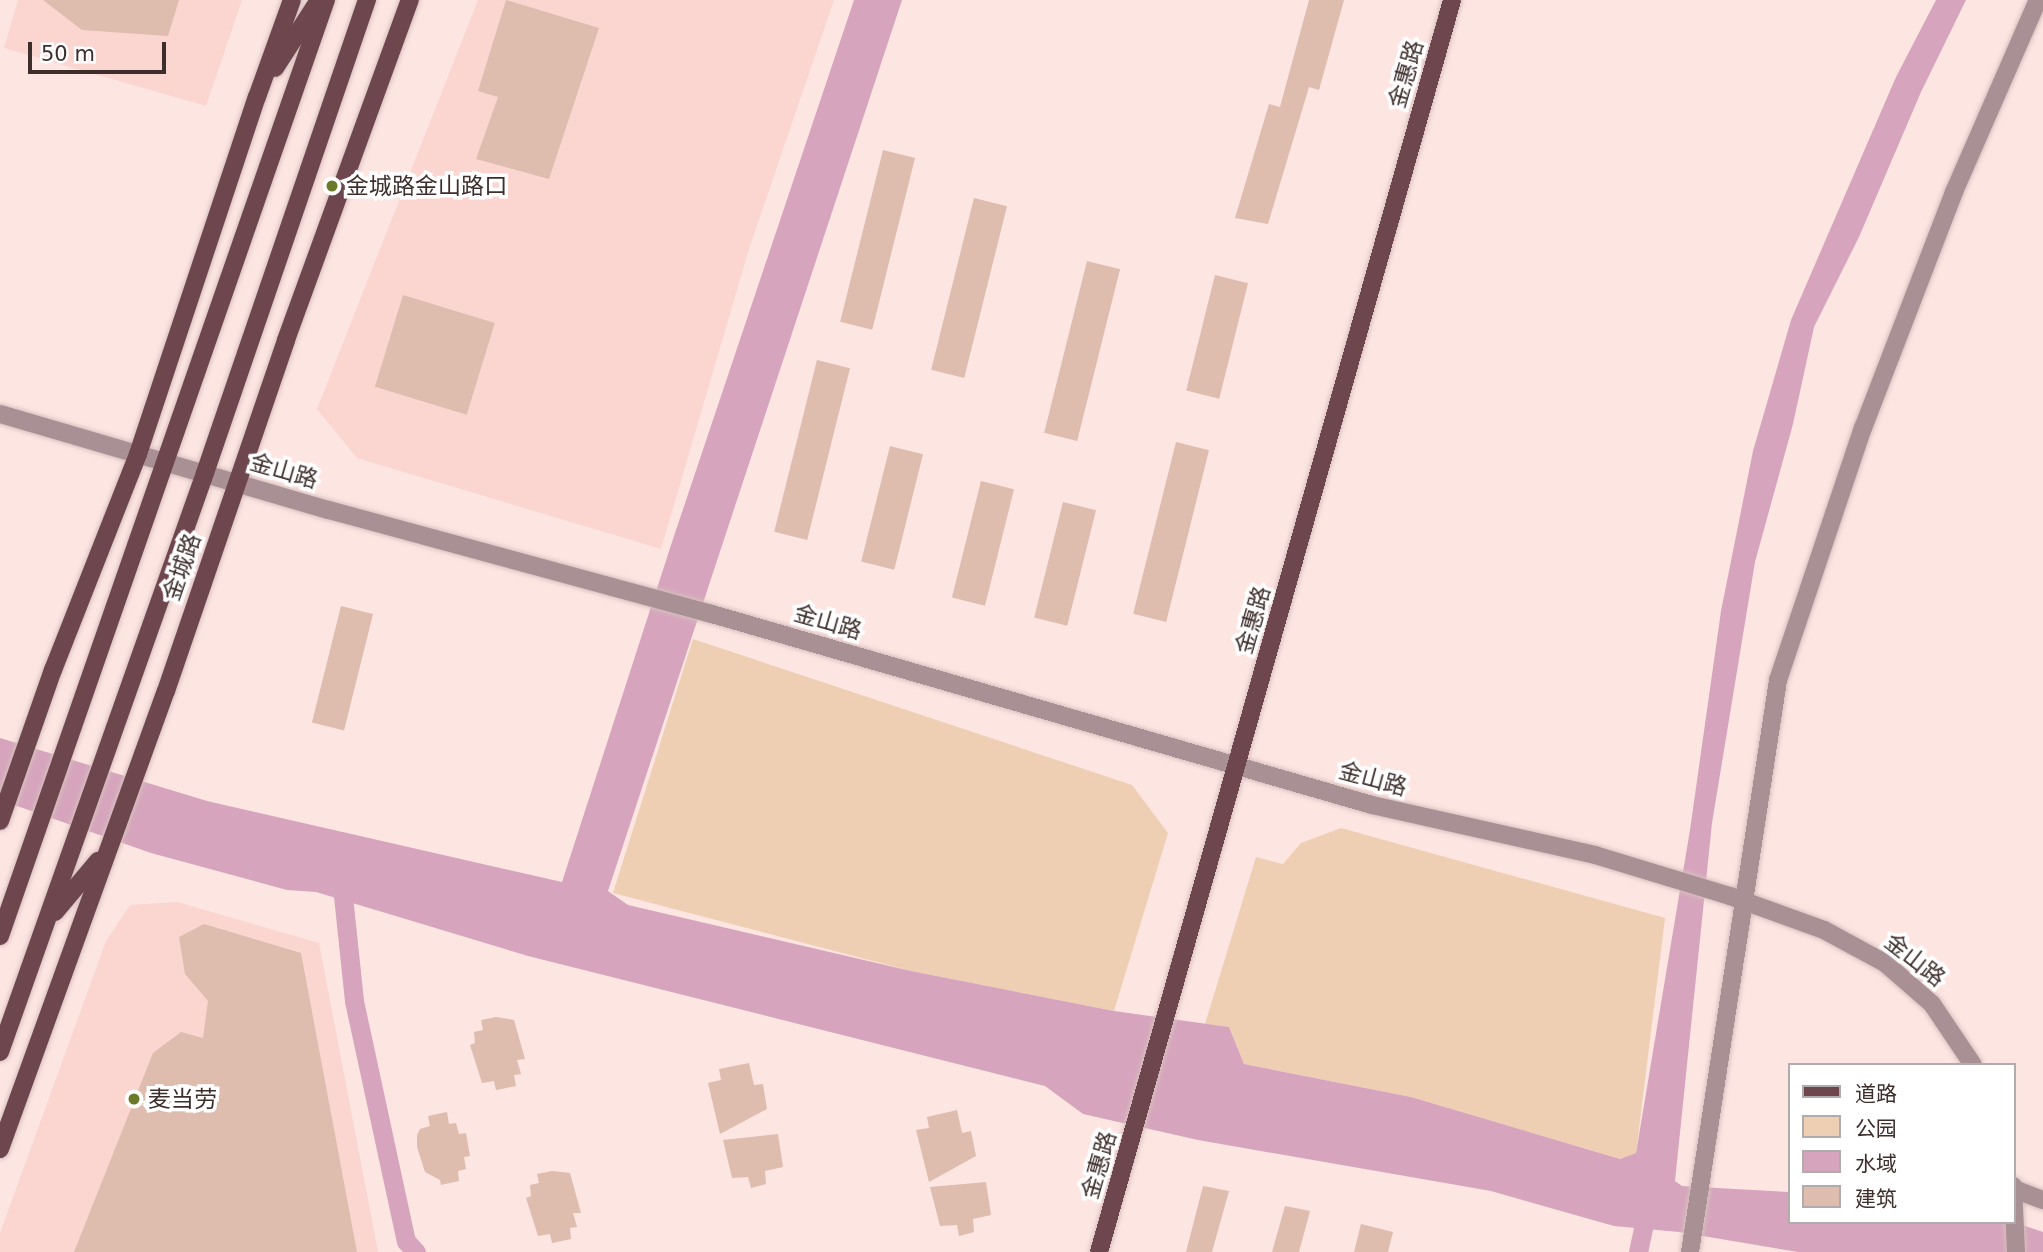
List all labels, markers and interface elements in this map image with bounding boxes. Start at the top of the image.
scale bar [32,28,170,72]
street label: 金惠路 [1383,37,1429,111]
text: 50 m [41,42,95,66]
place label: 金城路金山路口 [346,172,507,200]
marker: 金城路金山路口 [324,178,340,194]
street label: 金山路 [247,448,321,494]
street label: 金城路 [158,530,206,604]
street label: 金惠路 [1230,583,1276,657]
street label: 金山路 [791,599,865,645]
street label: 金山路 [1336,757,1410,801]
street label: 金山路 [1879,928,1951,992]
legend [1787,1063,2015,1224]
text: 道路 [1855,1082,1897,1106]
place label: 麦当劳 [148,1085,217,1113]
marker: 麦当劳 [126,1091,142,1107]
text: 公园 [1855,1117,1897,1141]
street label: 金惠路 [1076,1128,1122,1202]
text: 水域 [1855,1152,1897,1176]
text: 建筑 [1855,1187,1897,1211]

